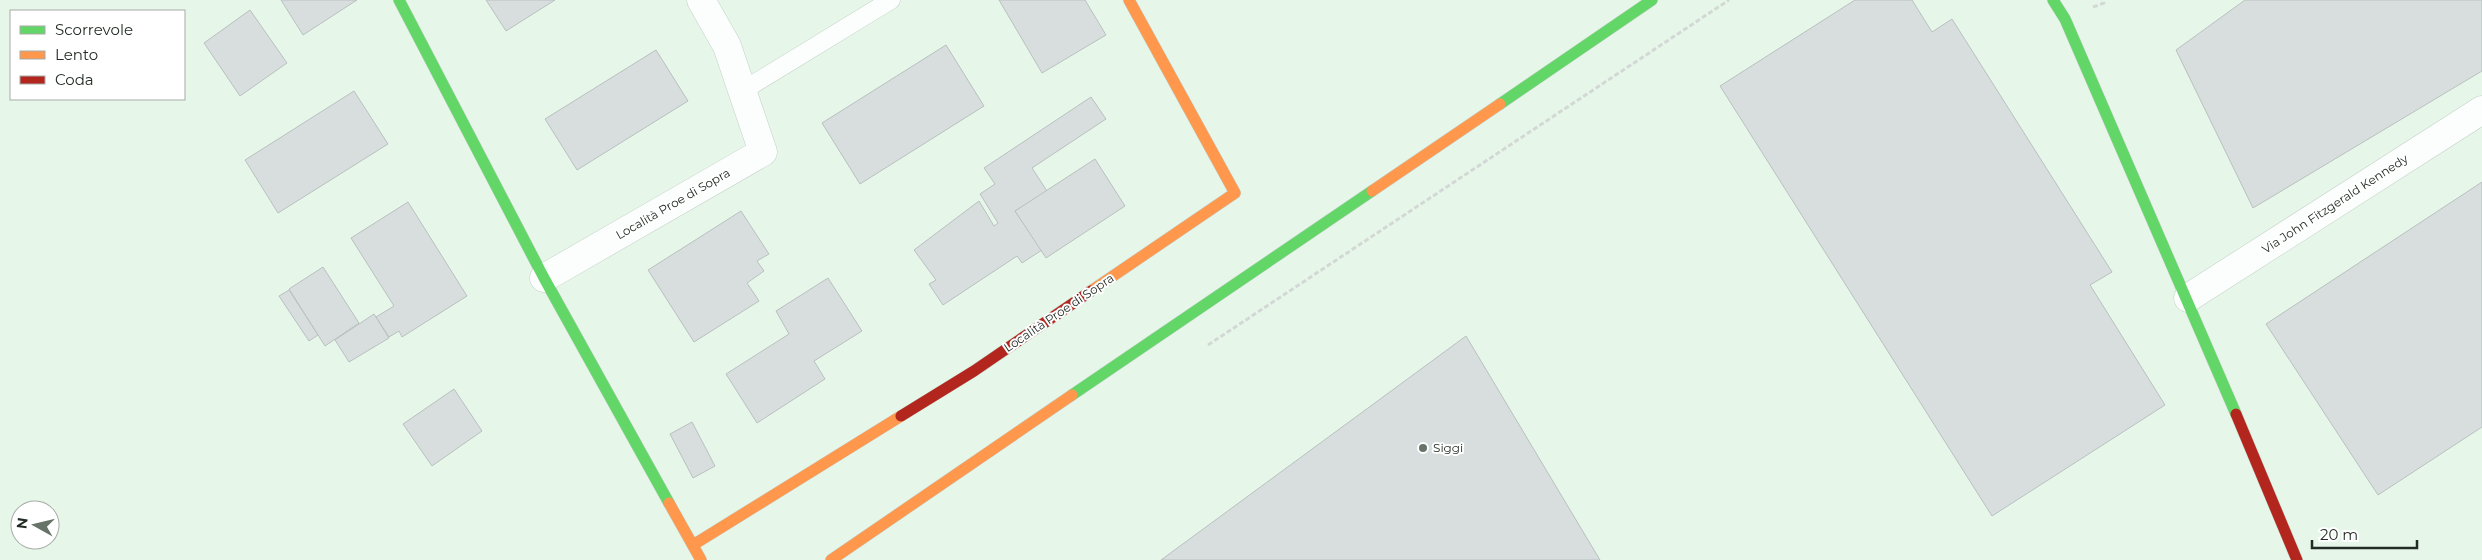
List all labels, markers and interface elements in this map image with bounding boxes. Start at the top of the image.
legend [10,10,185,100]
text: Scorrevole [55,20,133,39]
text: Lento [55,45,98,64]
text: Coda [55,70,94,89]
street label: Via John Fitzgerald Kennedy [2259,150,2411,256]
street label: Località Proe di Sopra [613,165,733,242]
street label: Località Proe di Sopra [1001,270,1117,355]
place label: Siggi [1433,440,1463,455]
marker: Siggi [1417,442,1429,454]
north arrow [10,500,60,550]
text: N [12,516,32,530]
scale bar [2312,518,2417,550]
text: 20 m [2320,525,2358,544]

